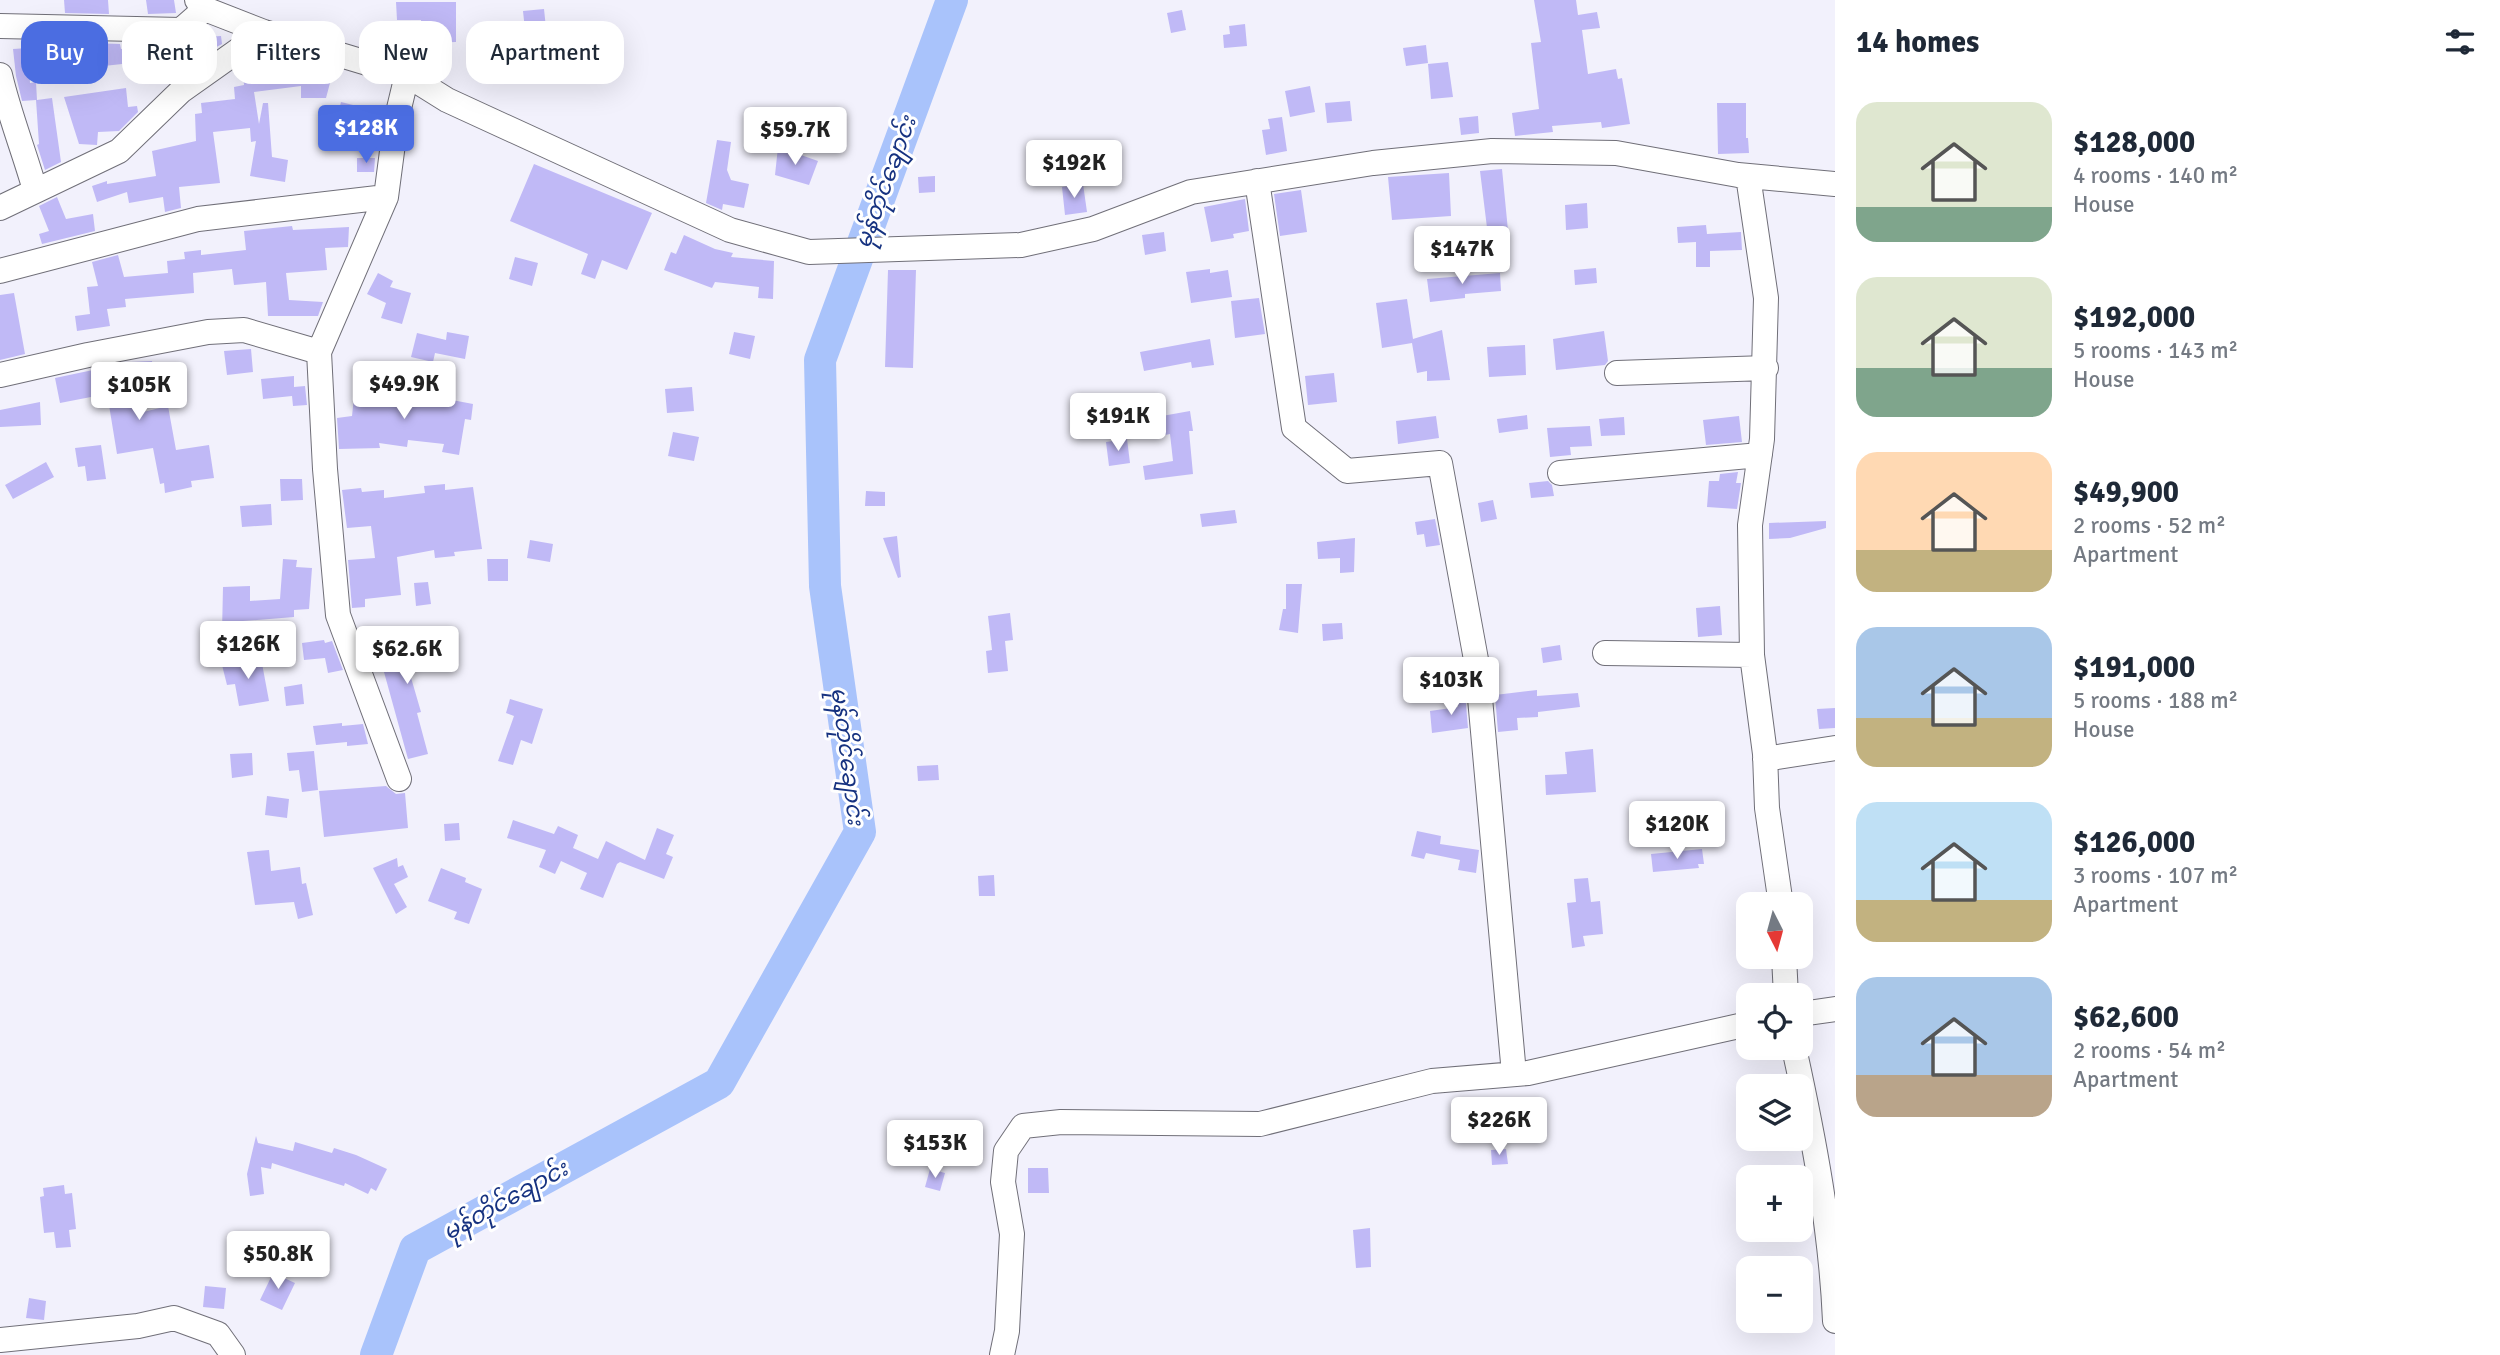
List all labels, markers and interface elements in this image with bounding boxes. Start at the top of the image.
chip: Buy [21,21,108,84]
chip: Rent [122,21,217,84]
chip: Filters [231,21,345,84]
chip: New [359,21,452,84]
chip: Apartment [466,21,624,84]
icon: filters [2441,23,2479,61]
text: 14 homes [1856,24,1979,61]
pin: $128K [317,106,415,165]
pin: $59.7K [738,108,852,167]
water label: မုန်တိုင်ချောင်း [846,110,927,254]
text: $128K [334,113,398,142]
text: $59.7K [760,115,830,144]
text: $128,000 [2073,124,2195,161]
icon: home [1912,130,1996,214]
pin: $192K [1025,140,1123,200]
text: $192K [1042,148,1106,177]
text: 4 rooms · 140 m² [2073,161,2238,190]
text: House [2073,190,2135,219]
pin: $147K [1413,226,1511,286]
text: $147K [1430,234,1494,263]
text: $192,000 [2073,299,2195,336]
icon: home [1912,305,1996,389]
text: 5 rooms · 143 m² [2073,336,2238,365]
pin: $105K [90,362,188,422]
pin: $49.9K [347,362,461,421]
text: House [2073,365,2135,394]
text: $49.9K [369,369,439,398]
text: $105K [107,370,171,399]
pin: $191K [1069,393,1167,453]
text: $191K [1086,401,1150,430]
text: $49,900 [2073,474,2179,511]
icon: home [1912,480,1996,564]
text: 2 rooms · 52 m² [2073,511,2226,540]
text: Apartment [2073,540,2178,569]
pin: $126K [199,622,297,681]
pin: $62.6K [350,626,464,686]
text: $126K [216,629,280,658]
text: $62.6K [372,634,442,663]
text: $191,000 [2073,649,2195,686]
icon: home [1912,655,1996,739]
pin: $103K [1402,658,1500,717]
text: $103K [1419,665,1483,694]
water label: မုန်တိုင်ချောင်း [821,685,873,829]
text: 5 rooms · 188 m² [2073,686,2238,715]
text: House [2073,715,2135,744]
pin: $120K [1628,802,1726,861]
text: $120K [1645,809,1709,838]
text: $126,000 [2073,824,2195,861]
icon: home [1912,830,1996,914]
text: 3 rooms · 107 m² [2073,861,2238,890]
text: Apartment [2073,890,2178,919]
north arrow [1736,892,1813,970]
map controls [1736,892,1813,1333]
button: locate [1736,983,1813,1060]
text: $62,600 [2073,999,2179,1036]
icon: home [1912,1005,1996,1089]
text: 2 rooms · 54 m² [2073,1036,2226,1065]
text: Apartment [2073,1065,2178,1094]
button: layers [1736,1074,1813,1151]
pin: $226K [1450,1098,1548,1157]
text: $226K [1467,1105,1531,1134]
pin: $153K [886,1120,984,1180]
text: $153K [903,1128,967,1157]
water label: မုန်တိုင်ချောင်း [437,1151,577,1250]
button: + [1736,1165,1813,1242]
pin: $50.8K [221,1232,335,1291]
text: $50.8K [243,1239,313,1268]
button: − [1736,1256,1813,1333]

